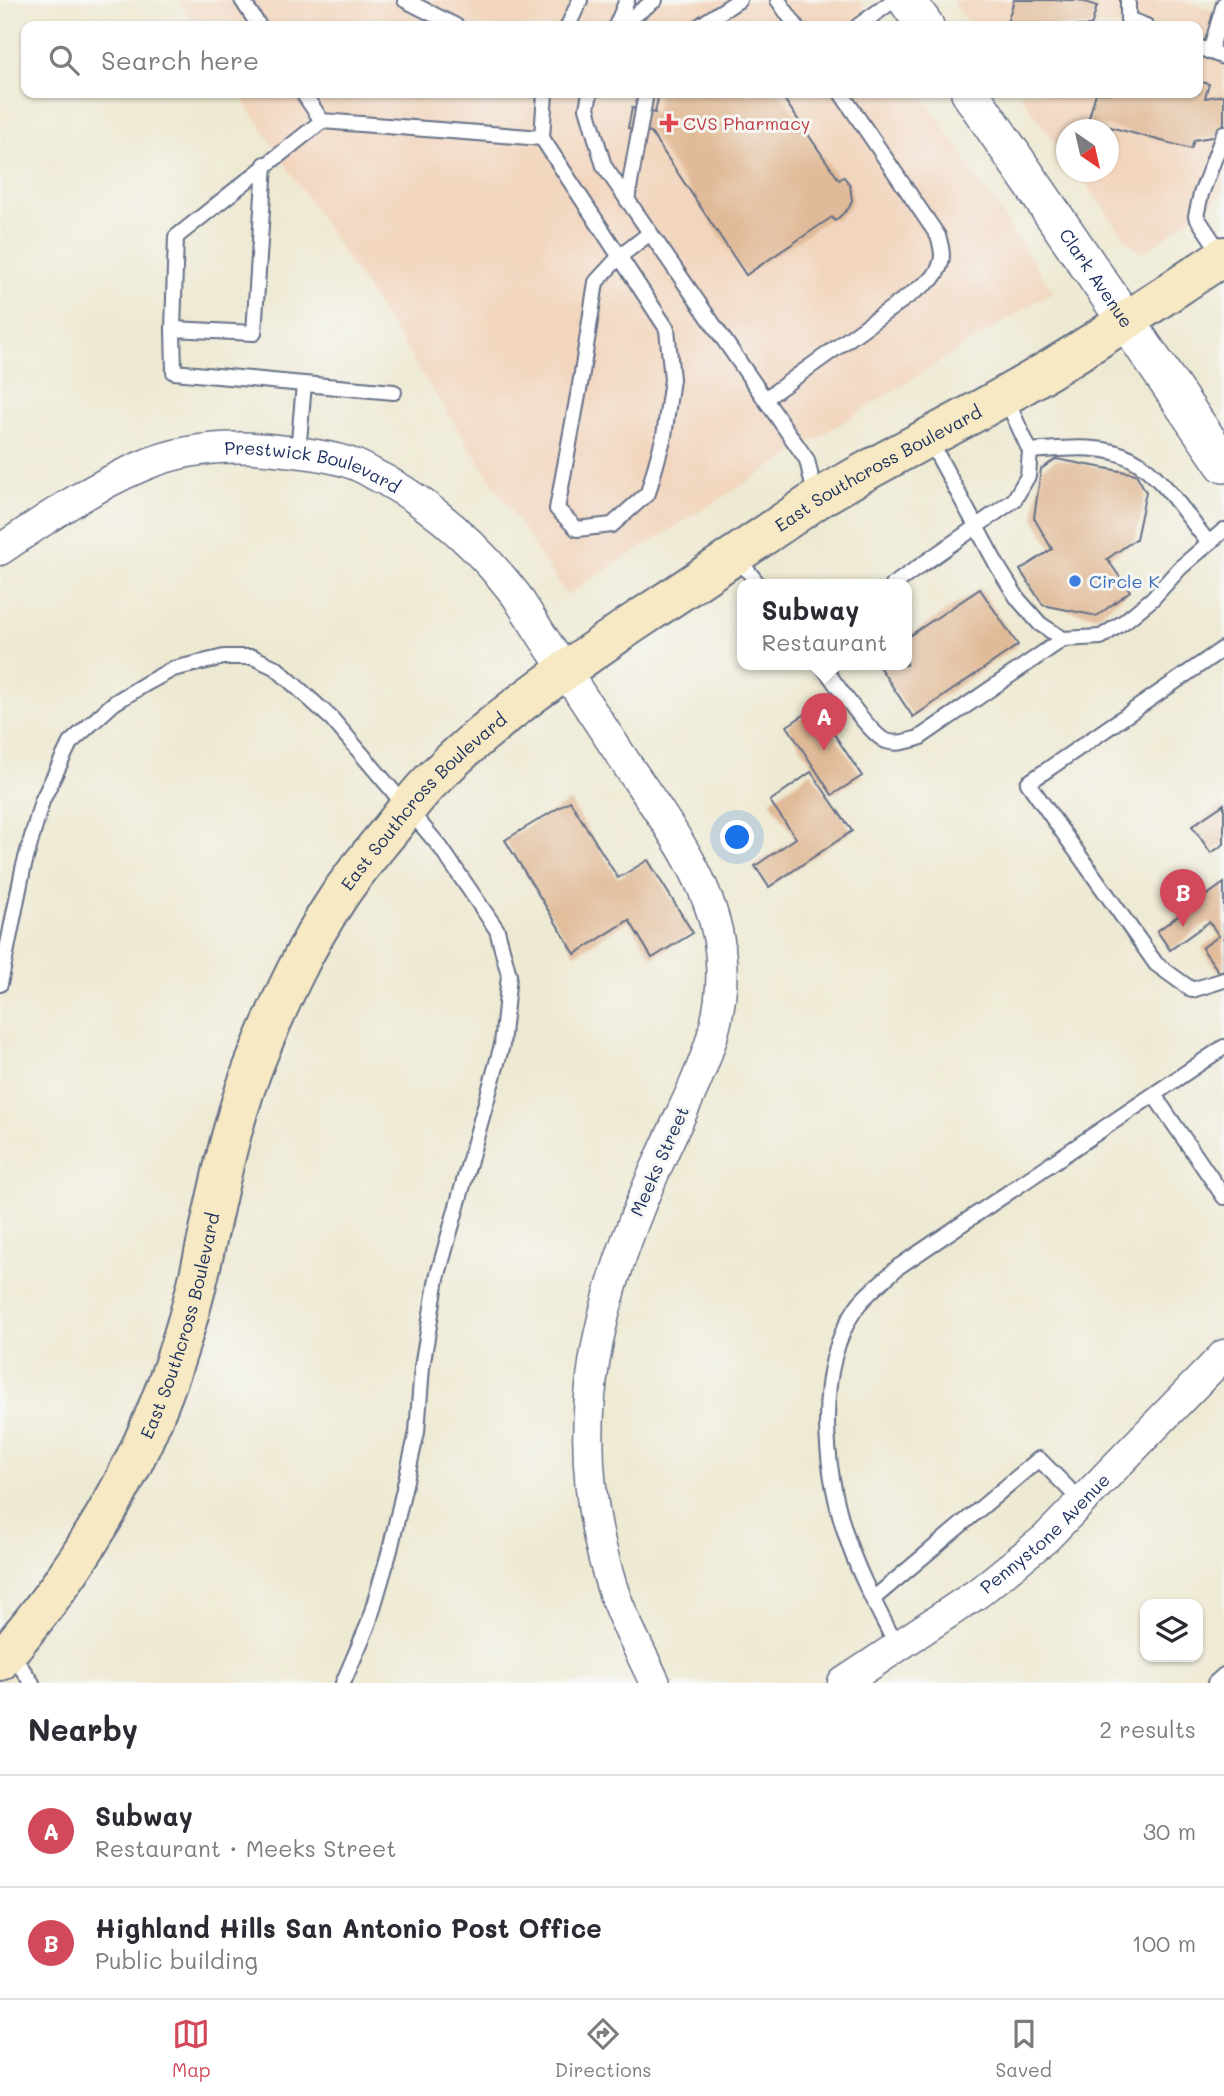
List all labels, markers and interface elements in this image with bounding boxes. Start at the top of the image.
search box [21,21,1203,98]
icon: search [45,41,83,79]
text: Search here [101,43,259,77]
place label: CVS Pharmacy [683,111,810,135]
marker: CVS Pharmacy [661,115,677,131]
north arrow [1056,119,1119,182]
street label: Clark Avenue [1054,223,1139,332]
street label: East Southcross Boulevard [770,399,986,537]
street label: Prestwick Boulevard [224,436,405,498]
place label: Circle K [1089,569,1159,593]
marker: Circle K [1067,573,1083,589]
popup [737,579,912,670]
text: Subway [762,593,859,627]
text: Restaurant [762,627,887,657]
pin: A [801,693,847,751]
street label: East Southcross Boulevard [335,707,511,895]
your location [720,820,754,854]
pin: B [1160,869,1206,927]
street label: Meeks Street [624,1102,694,1220]
street label: East Southcross Boulevard [134,1210,225,1442]
street label: Pennystone Avenue [975,1468,1115,1599]
map controls [1140,1599,1203,1662]
button: layers [1140,1599,1203,1662]
text: Nearby [28,1709,138,1749]
text: 2 results [1099,1714,1196,1744]
text: Subway [95,1799,193,1833]
text: A [43,1816,59,1846]
text: 30 m [1143,1816,1196,1846]
text: Restaurant · Meeks Street [95,1833,396,1863]
text: Highland Hills San Antonio Post Office [95,1911,602,1945]
text: B [43,1928,59,1958]
text: 100 m [1132,1928,1196,1958]
text: Public building [95,1945,258,1975]
tab: Map [172,2015,211,2082]
tab: Directions [555,2015,651,2082]
tab: Saved [996,2015,1052,2082]

